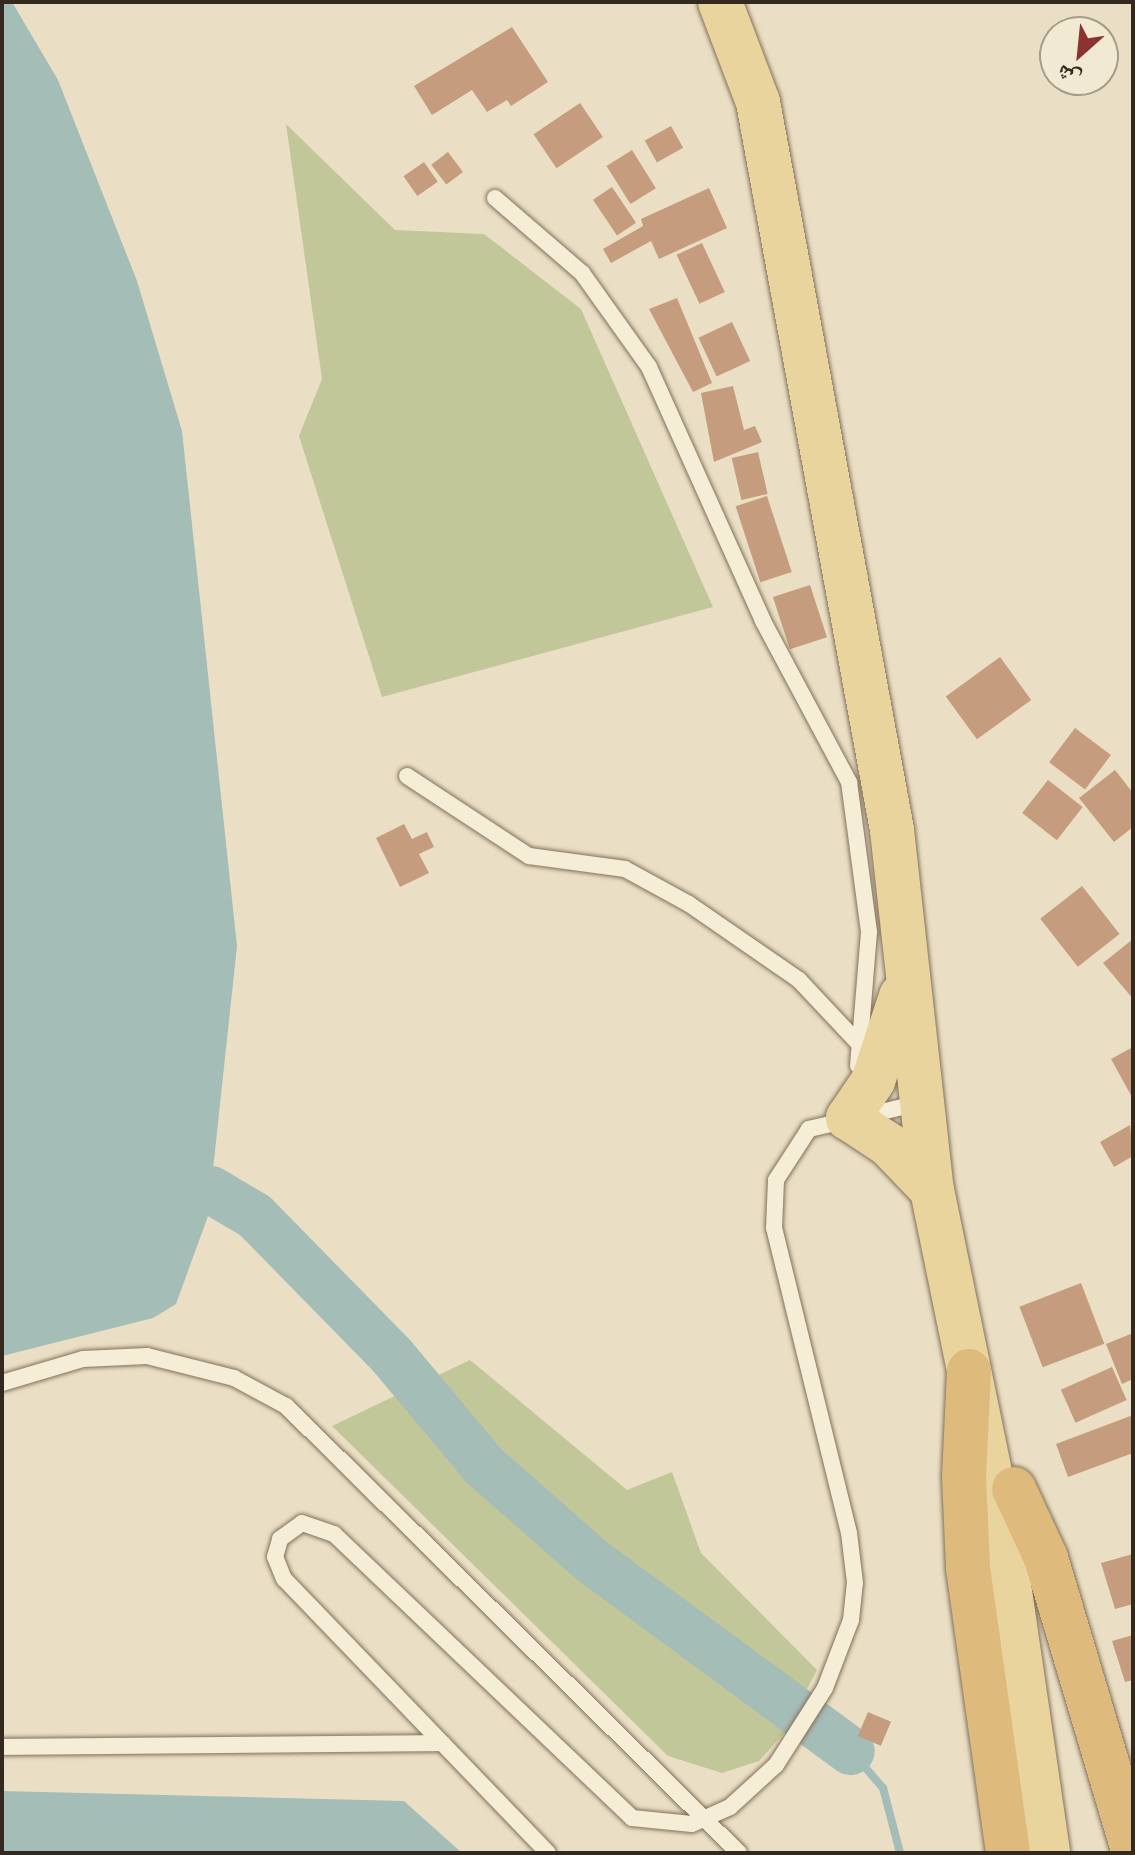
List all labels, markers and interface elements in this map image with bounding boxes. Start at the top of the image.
north arrow [1039,16,1119,96]
text: ش [1052,59,1085,93]

